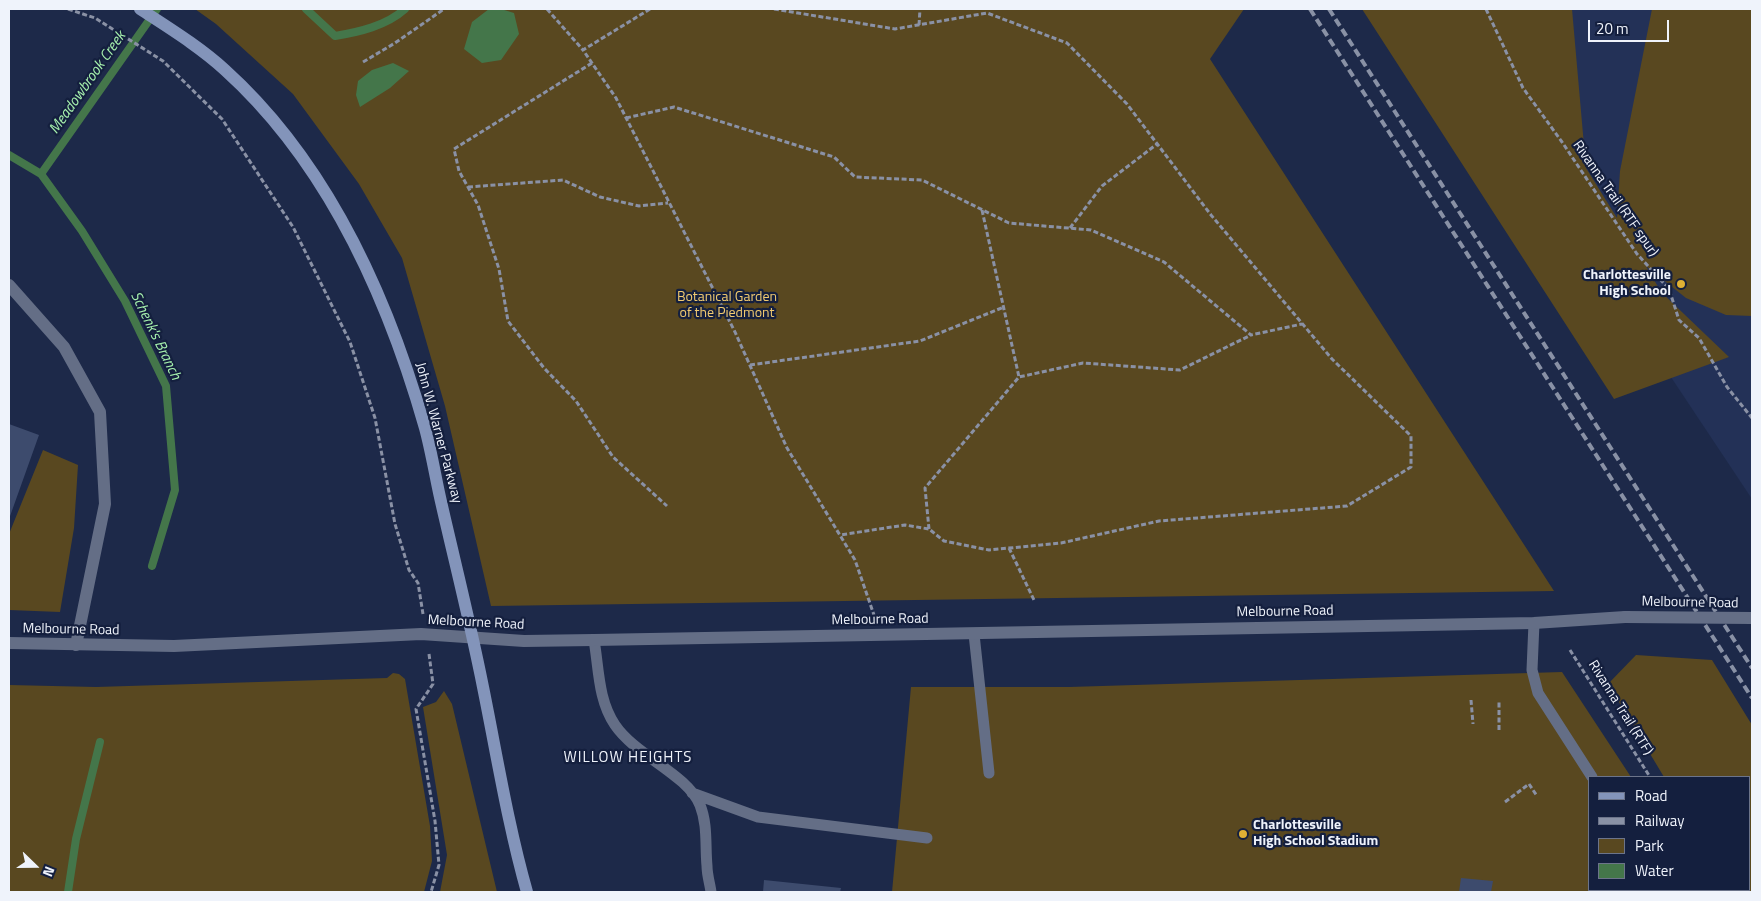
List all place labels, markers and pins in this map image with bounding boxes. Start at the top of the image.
place label: Charlottesville High School [1583,268,1671,300]
marker: Charlottesville High School [1675,278,1687,290]
place label: Charlottesville High School Stadium [1253,818,1378,850]
marker: Charlottesville High School Stadium [1237,828,1249,840]

